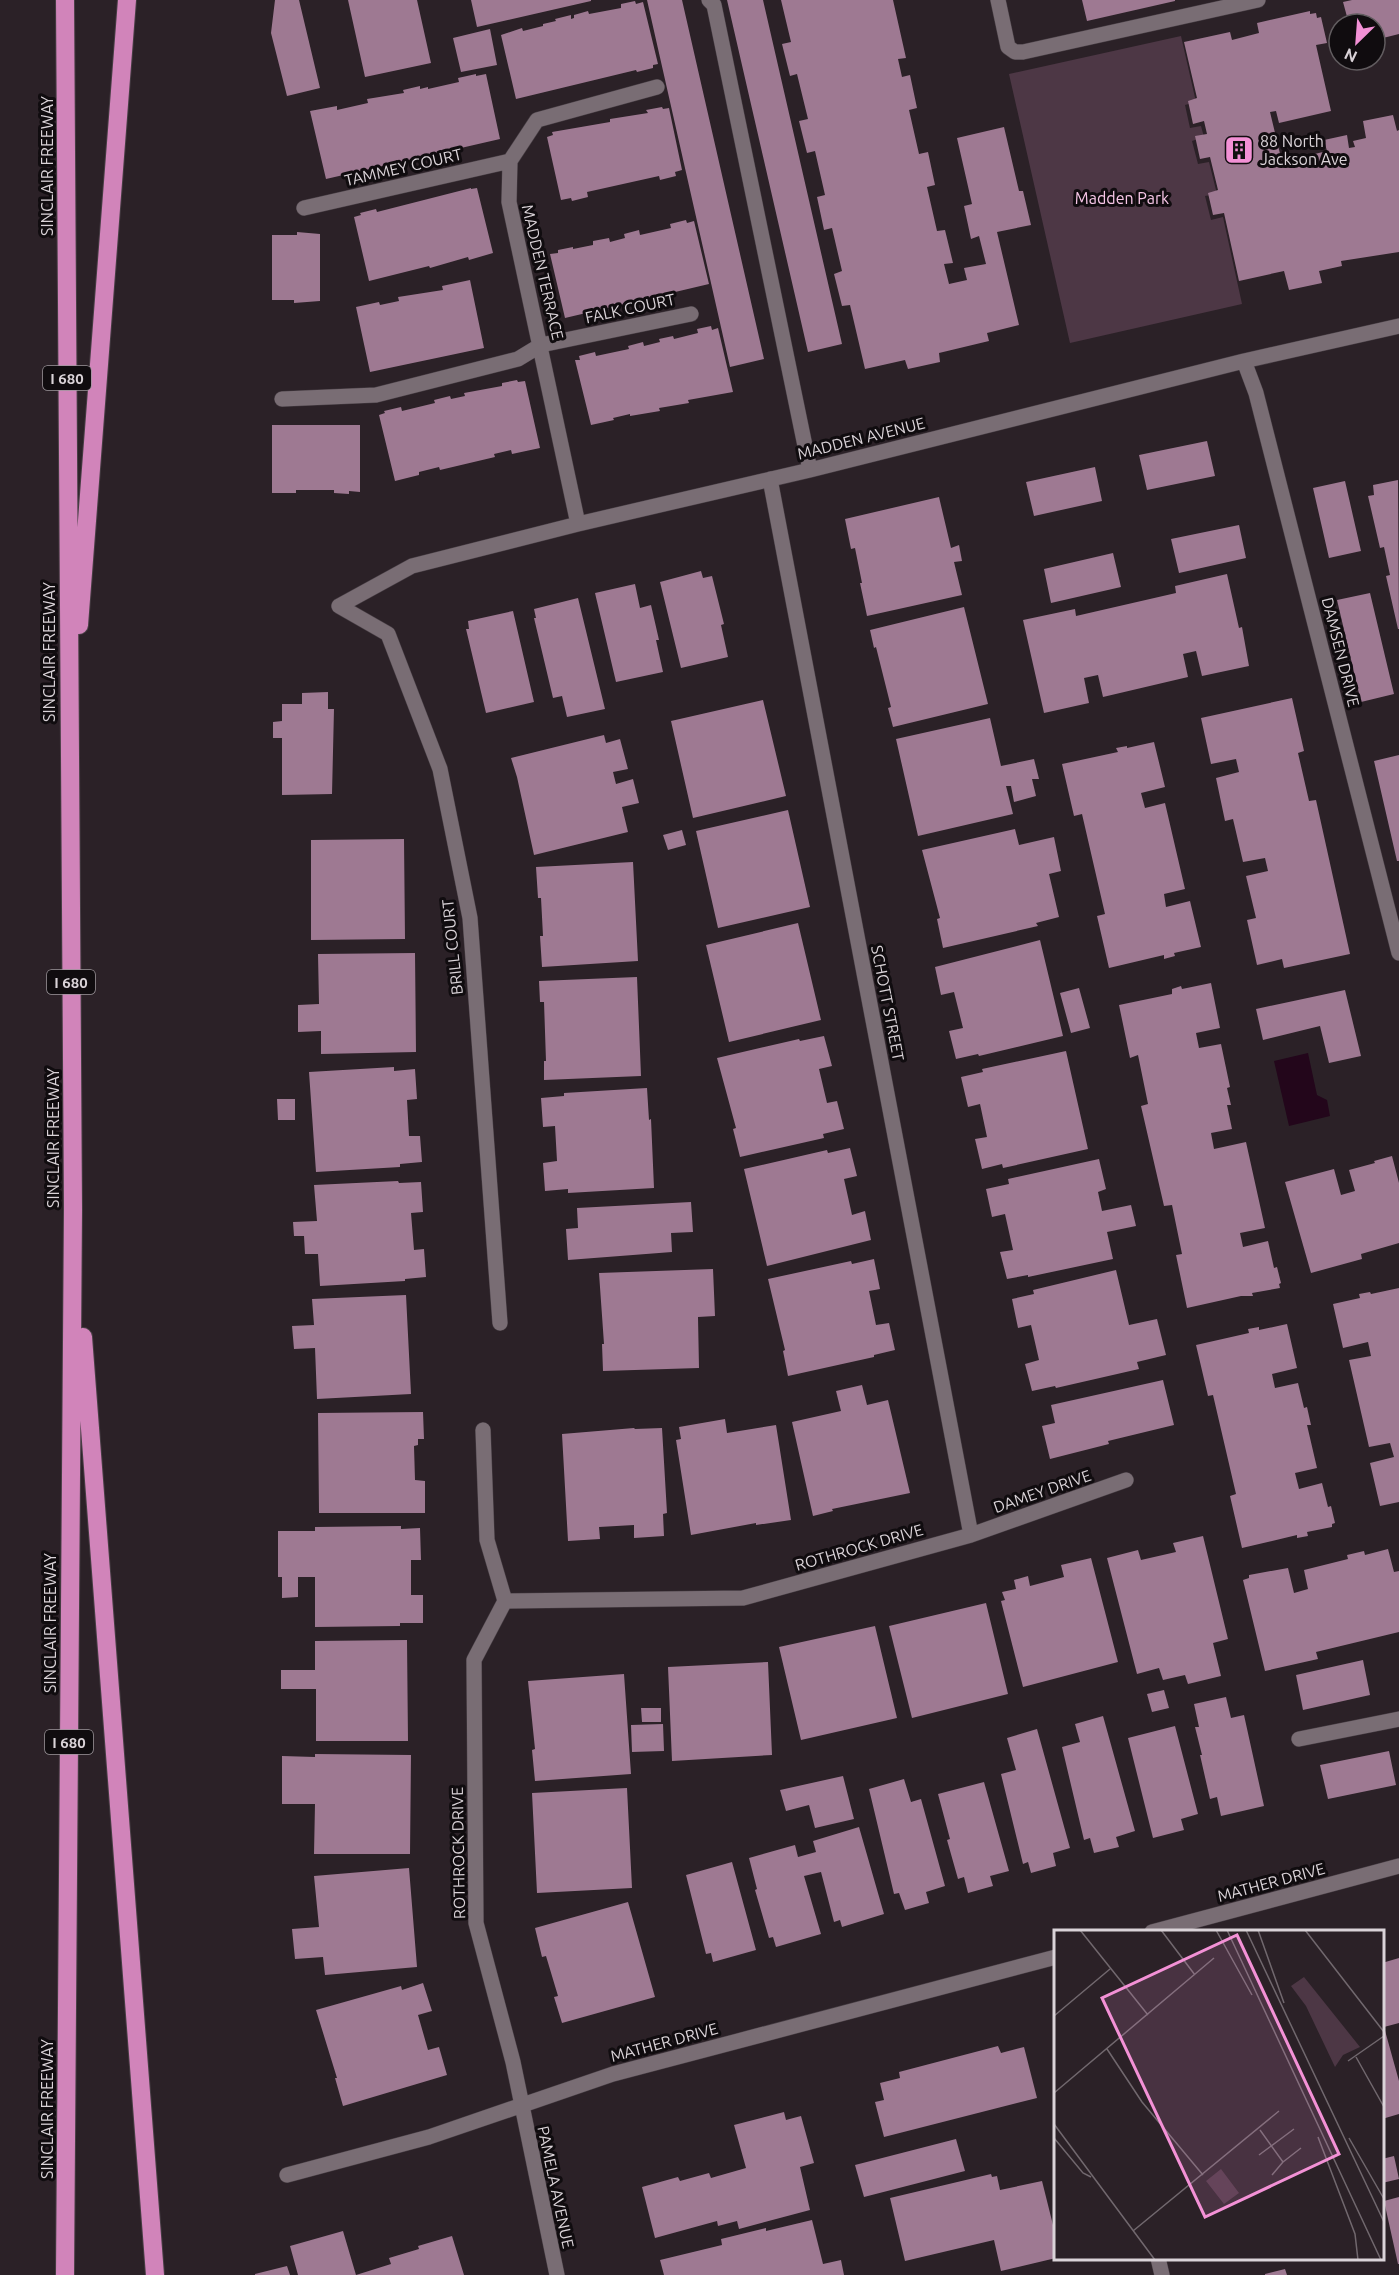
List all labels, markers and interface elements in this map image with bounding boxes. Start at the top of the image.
north arrow [1327,12,1387,72]
text: N [1341,45,1360,66]
street label: SINCLAIR FREEWAY [38,95,56,236]
place label: 88 North Jackson Ave [1260,132,1348,168]
building icon: 88 North Jackson Ave [1223,134,1255,166]
street label: TAMMEY COURT [343,145,464,189]
park label: Madden Park [1075,189,1169,207]
street label: MADDEN TERRACE [519,203,567,341]
street label: FALK COURT [583,290,677,326]
road number: I 680 [43,366,91,390]
street label: MADDEN AVENUE [795,413,927,463]
street label: SINCLAIR FREEWAY [40,581,58,722]
street label: DAMSEN DRIVE [1319,595,1363,709]
street label: BRILL COURT [438,898,466,996]
street label: SCHOTT STREET [868,944,908,1062]
road number: I 680 [47,970,95,994]
street label: SINCLAIR FREEWAY [44,1067,62,1208]
street label: DAMEY DRIVE [991,1466,1093,1516]
street label: ROTHROCK DRIVE [793,1520,925,1574]
street label: SINCLAIR FREEWAY [41,1552,59,1693]
road number: I 680 [45,1730,93,1754]
street label: ROTHROCK DRIVE [448,1787,468,1919]
street label: MATHER DRIVE [1215,1859,1327,1905]
inset map [1054,1930,1384,2260]
street label: MATHER DRIVE [608,2019,720,2065]
street label: SINCLAIR FREEWAY [38,2038,56,2179]
street label: PAMELA AVENUE [534,2124,578,2250]

